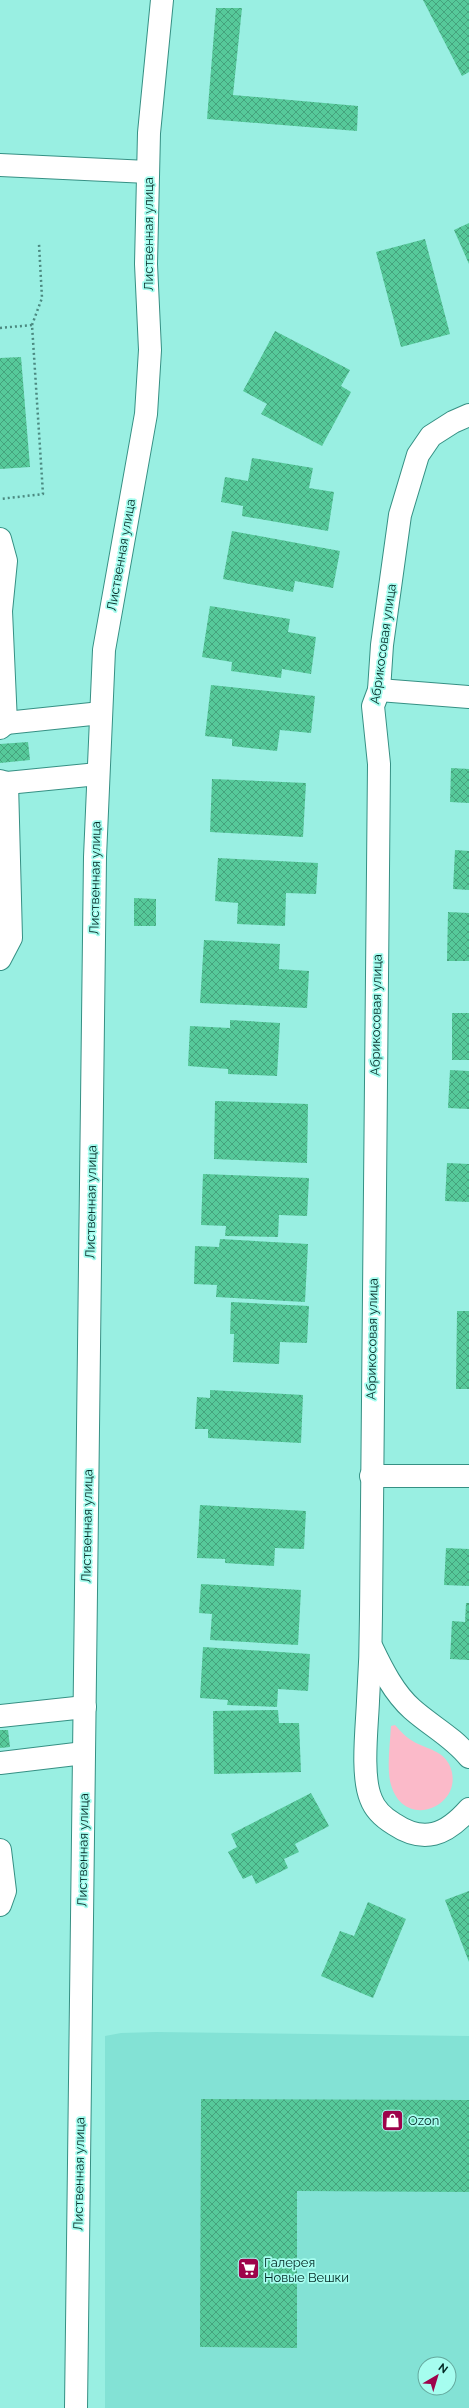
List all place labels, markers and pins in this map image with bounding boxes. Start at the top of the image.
shop icon: Ozon [380,2107,406,2133]
place label: Ozon [408,2113,439,2128]
place label: Галерея Новые Вешки [264,2255,349,2285]
supermarket icon: Галерея Новые Вешки [236,2256,262,2282]

